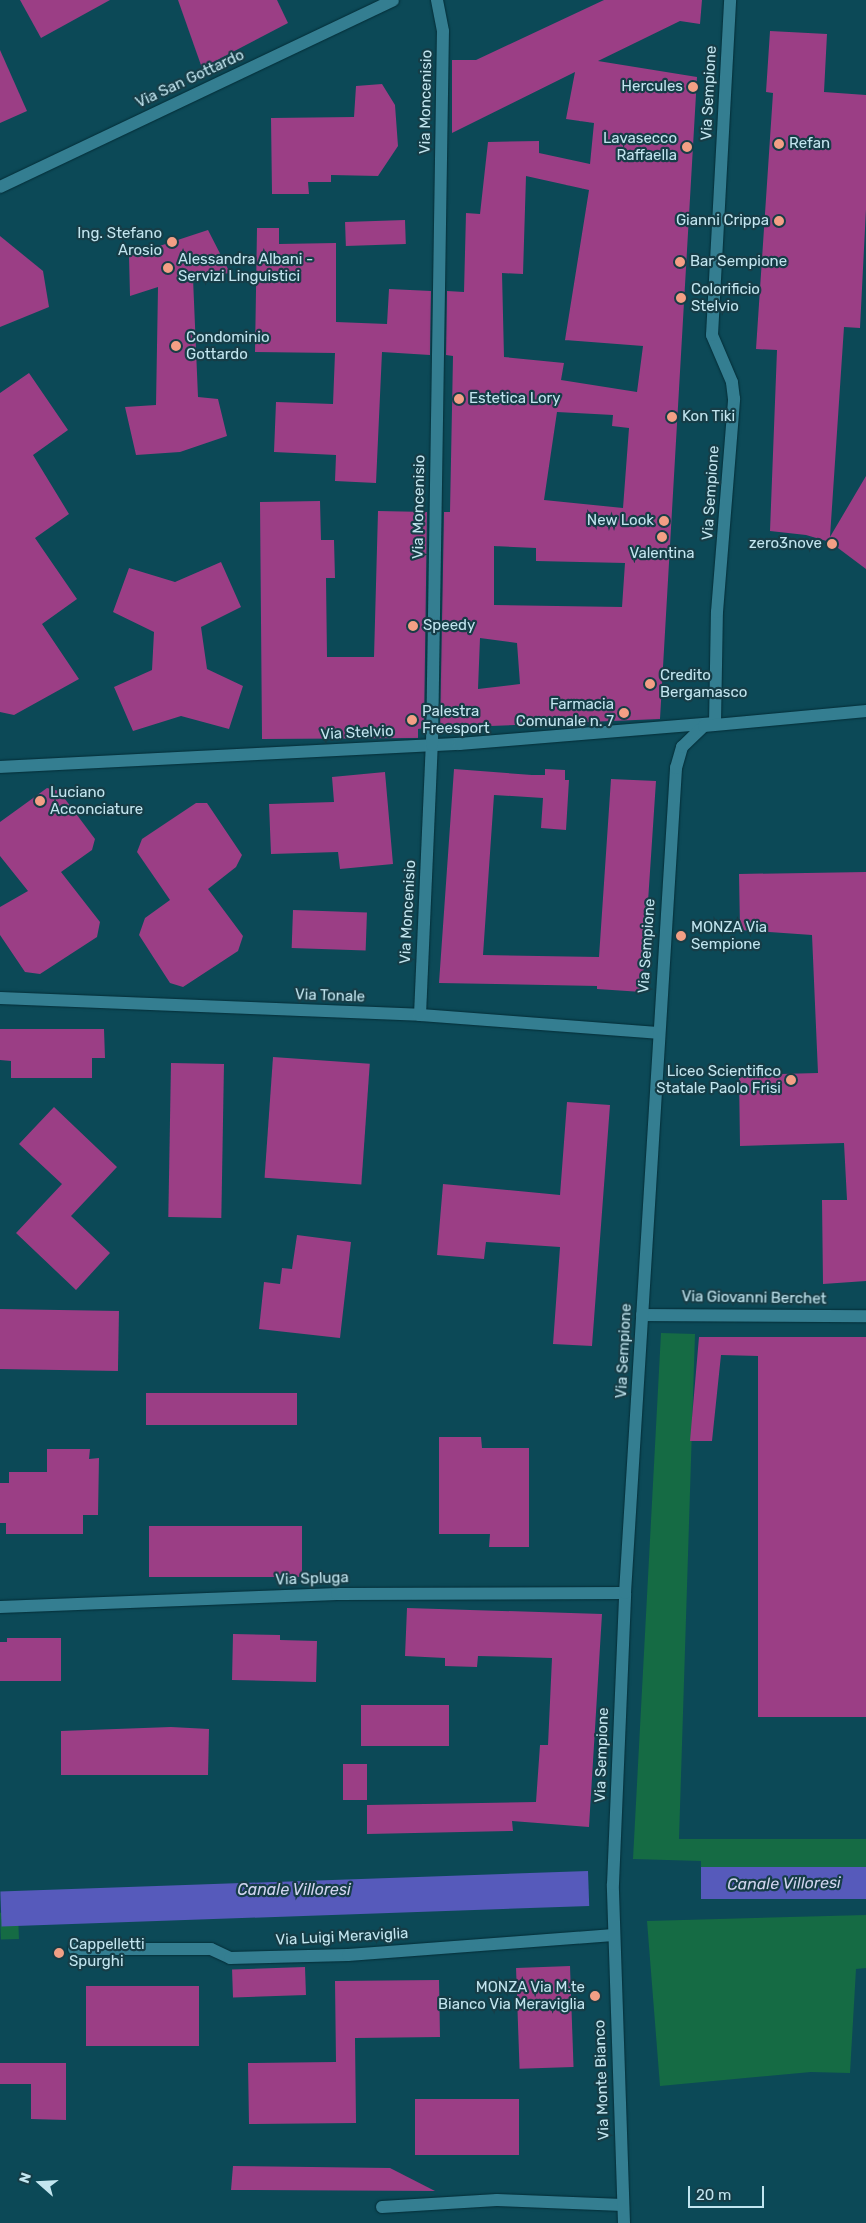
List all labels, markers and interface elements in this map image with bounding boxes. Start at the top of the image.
street label: Via Sempione [698,45,720,141]
street label: Via San Gottardo [133,46,247,112]
street label: Via Moncenisio [416,50,436,154]
place label: Hercules [621,78,683,96]
marker: Hercules [687,81,699,93]
place label: Lavasecco Raffaella [603,129,677,164]
place label: Refan [789,135,830,153]
marker: Refan [773,138,785,150]
marker: Lavasecco Raffaella [681,141,693,153]
place label: Gianni Crippa [676,212,769,230]
marker: Gianni Crippa [773,215,785,227]
place label: Ing. Stefano Arosio [77,224,162,259]
marker: Ing. Stefano Arosio [166,236,178,248]
place label: Alessandra Albani - Servizi Linguistici [178,250,314,285]
place label: Bar Sempione [690,253,787,271]
marker: Bar Sempione [674,256,686,268]
marker: Alessandra Albani - Servizi Linguistici [162,262,174,274]
place label: Colorificio Stelvio [691,280,760,315]
marker: Colorificio Stelvio [675,292,687,304]
place label: Condominio Gottardo [186,328,270,363]
marker: Condominio Gottardo [170,340,182,352]
place label: Estetica Lory [469,390,561,408]
marker: Estetica Lory [453,393,465,405]
place label: Kon Tiki [682,408,736,426]
marker: Kon Tiki [666,411,678,423]
street label: Via Sempione [699,445,723,541]
street label: Via Moncenisio [409,455,429,559]
place label: New Look [586,512,654,530]
marker: New Look [658,515,670,527]
marker: Valentina [656,531,668,543]
place label: zero3nove [749,535,822,553]
marker: zero3nove [826,538,838,550]
place label: Valentina [629,545,695,563]
place label: Speedy [423,617,475,635]
marker: Speedy [407,620,419,632]
place label: Credito Bergamasco [660,666,747,701]
marker: Credito Bergamasco [644,678,656,690]
place label: Farmacia Comunale n. 7 [516,695,614,730]
place label: Palestra Freesport [422,702,490,737]
marker: Farmacia Comunale n. 7 [618,707,630,719]
marker: Palestra Freesport [406,714,418,726]
street label: Via Stelvio [320,722,394,744]
place label: Luciano Acconciature [50,783,143,818]
marker: Luciano Acconciature [34,795,46,807]
street label: Via Moncenisio [396,859,420,965]
street label: Via Sempione [635,898,659,994]
place label: MONZA Via Sempione [691,918,768,953]
marker: MONZA Via Sempione [675,930,687,942]
street label: Via Tonale [294,986,366,1006]
place label: Liceo Scientifico Statale Paolo Frisi [656,1062,781,1097]
marker: Liceo Scientifico Statale Paolo Frisi [785,1074,797,1086]
street label: Via Giovanni Berchet [681,1288,827,1308]
street label: Via Sempione [613,1303,635,1399]
street label: Via Spluga [275,1569,349,1589]
street label: Via Sempione [591,1707,613,1803]
water label: Canale Villoresi [727,1873,841,1895]
water label: Canale Villoresi [237,1880,351,1900]
street label: Via Luigi Meraviglia [275,1925,409,1949]
place label: Cappelletti Spurghi [69,1935,145,1970]
marker: Cappelletti Spurghi [53,1947,65,1959]
place label: MONZA Via M.te Bianco Via Meraviglia [438,1978,585,2013]
marker: MONZA Via M.te Bianco Via Meraviglia [589,1990,601,2002]
street label: Via Monte Bianco [591,2019,613,2141]
north arrow [15,2158,65,2208]
text: N [16,2170,35,2185]
scale bar [691,2176,767,2208]
text: 20 m [696,2186,731,2204]

